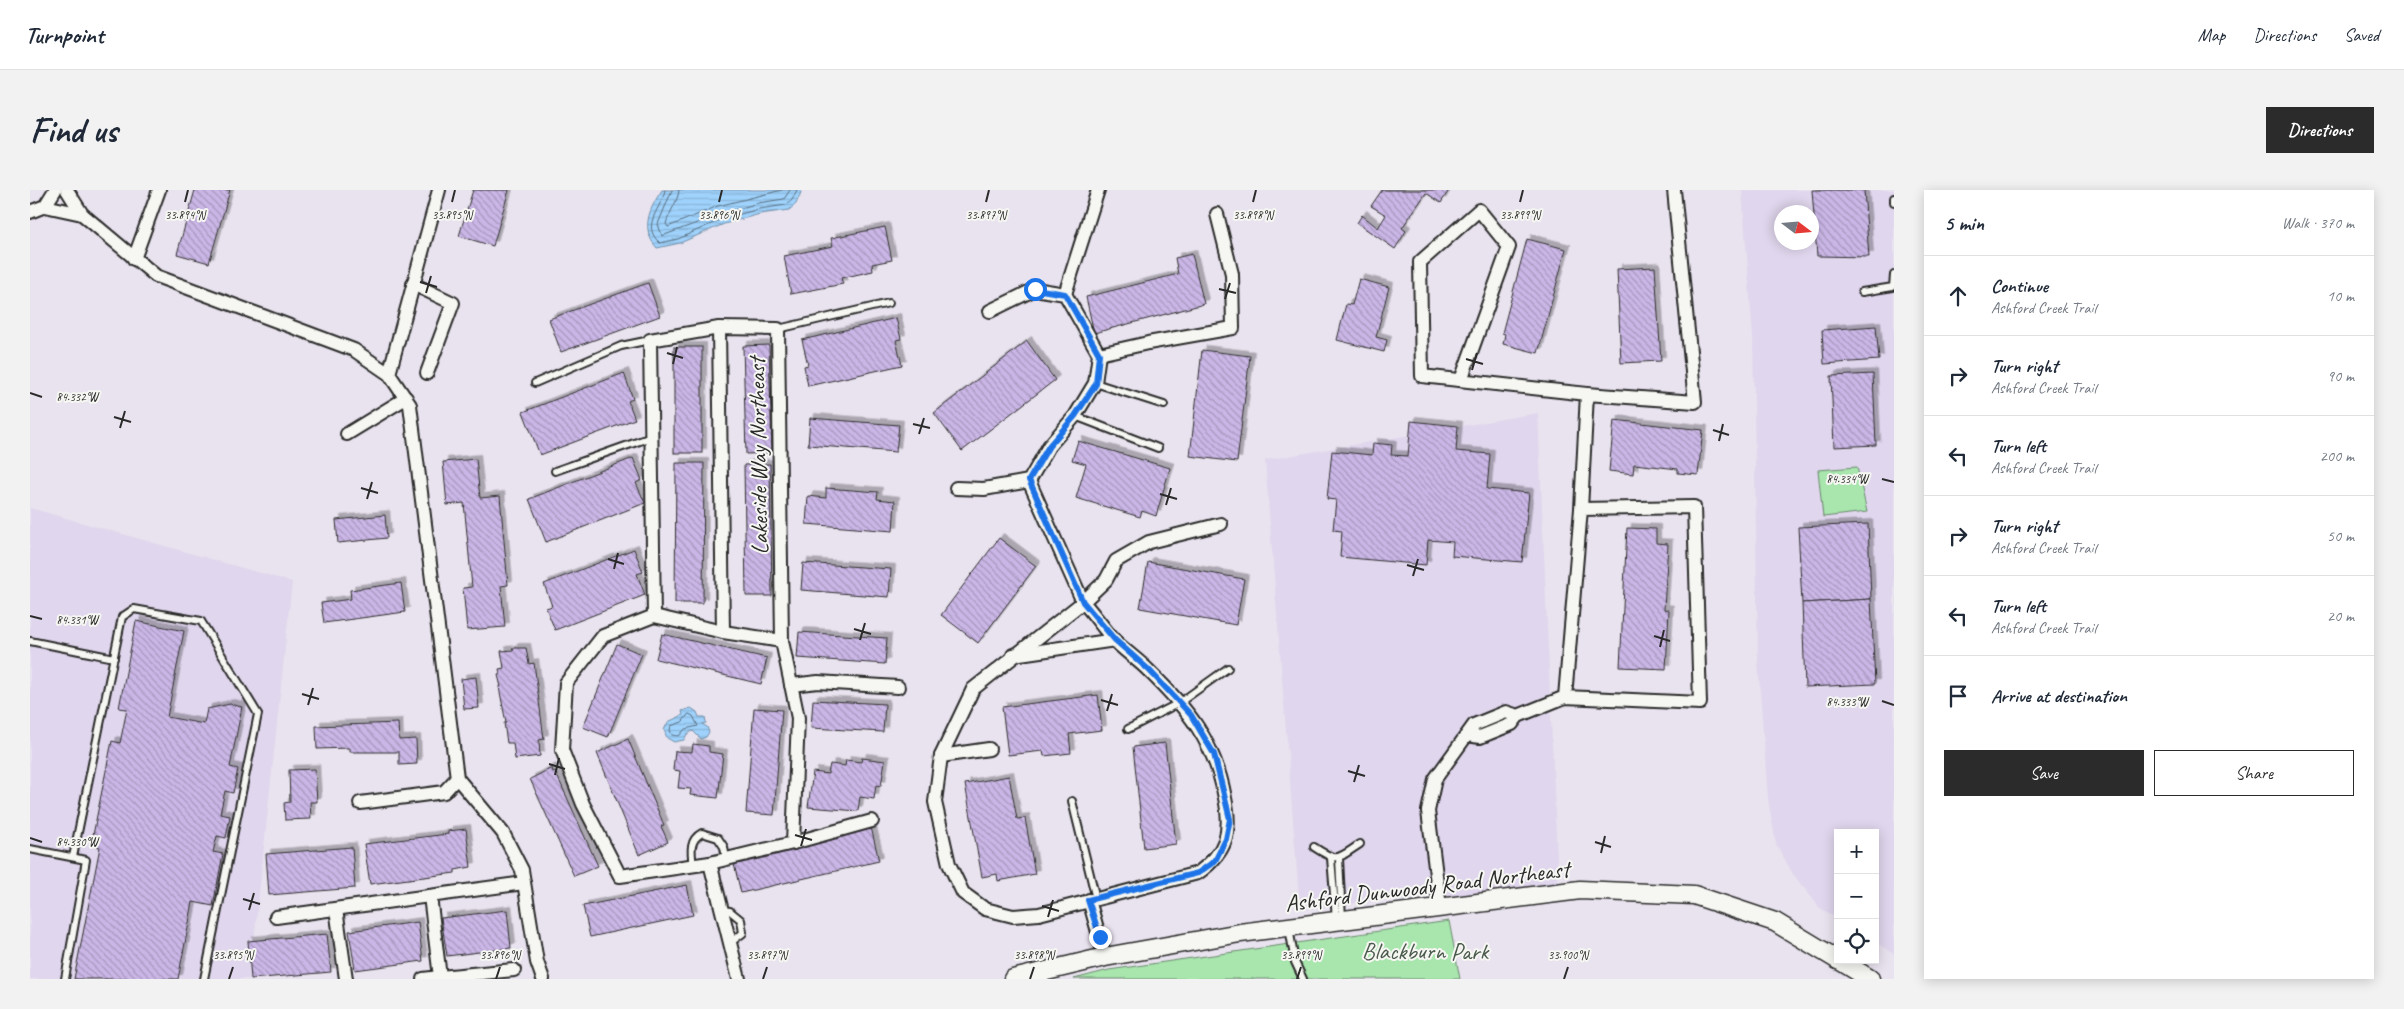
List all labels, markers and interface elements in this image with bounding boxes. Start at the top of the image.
text: Turnpoint [25,20,104,50]
text: Map [2198,24,2225,46]
text: Directions [2253,24,2316,46]
text: Saved [2344,24,2379,46]
button: Directions [2266,107,2374,153]
text: Find us [30,108,117,153]
north arrow [1774,205,1819,250]
text: 33.894°N [165,207,207,223]
text: 33.895°N [432,207,474,223]
text: 33.896°N [699,207,741,223]
text: 33.897°N [966,207,1008,223]
text: 33.898°N [1233,207,1275,223]
text: 33.899°N [1500,207,1542,223]
text: 5 min [1944,210,1984,236]
text: Walk · 370 m [2282,213,2354,233]
text: Continue [1991,274,2048,298]
route start [1024,278,1047,301]
icon: ahead [1944,282,1972,310]
text: 10 m [2327,286,2354,306]
text: Ashford Creek Trail [1991,298,2096,318]
street label: Lakeside Way Northeast [741,354,775,555]
text: Turn right [1991,354,2058,378]
icon: right [1944,362,1972,390]
text: 90 m [2327,366,2354,386]
text: Ashford Creek Trail [1991,378,2096,398]
text: 84.332°W [56,389,100,405]
text: Turn left [1991,434,2046,458]
icon: left [1944,442,1972,470]
text: 200 m [2320,446,2354,466]
text: Ashford Creek Trail [1991,458,2096,478]
text: 84.334°W [1826,471,1870,487]
text: Turn right [1991,514,2058,538]
icon: right [1944,522,1972,550]
text: 50 m [2327,526,2354,546]
text: Ashford Creek Trail [1991,538,2096,558]
text: Turn left [1991,594,2046,618]
icon: left [1944,602,1972,630]
text: 20 m [2327,606,2354,626]
text: 84.331°W [56,612,100,628]
text: Ashford Creek Trail [1991,618,2096,638]
icon: arrive [1944,682,1972,710]
text: Arrive at destination [1991,684,2127,708]
text: 84.333°W [1826,694,1870,710]
button: Save [1944,750,2144,796]
button: Share [2154,750,2354,796]
map controls [1834,829,1879,964]
button: + [1834,829,1879,874]
text: 84.330°W [56,834,100,850]
street label: Ashford Dunwoody Road Northeast [1283,853,1574,918]
button: − [1834,874,1879,919]
button: locate [1834,919,1879,964]
route end [1089,926,1112,949]
park label: Blackburn Park [1362,936,1490,966]
text: 33.895°N [213,947,255,963]
text: 33.896°N [480,947,522,963]
text: 33.897°N [747,947,789,963]
text: 33.898°N [1014,947,1056,963]
text: 33.899°N [1281,947,1323,963]
text: 33.900°N [1548,947,1590,963]

